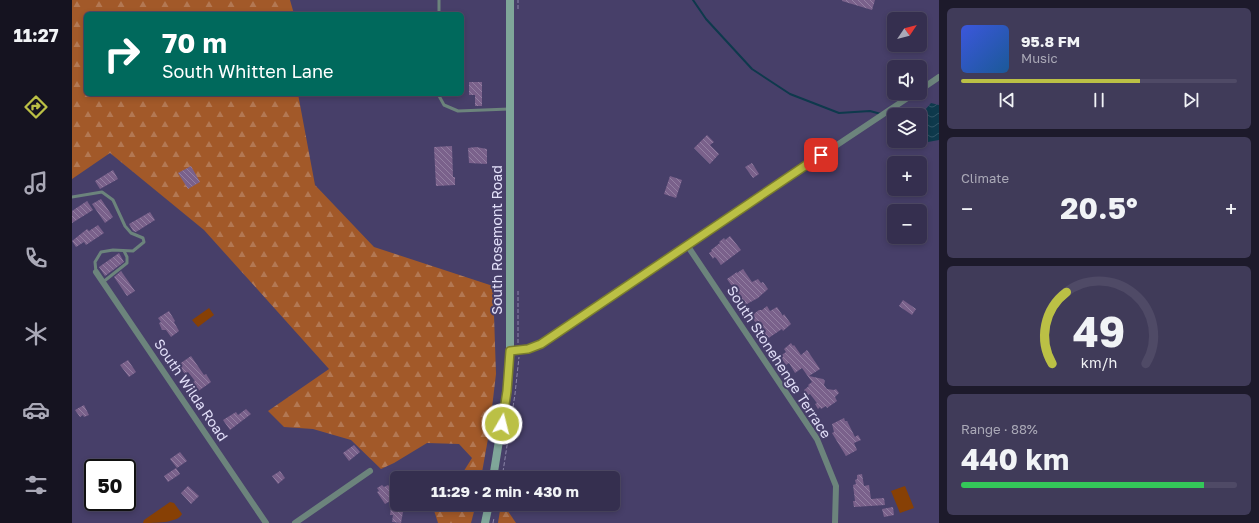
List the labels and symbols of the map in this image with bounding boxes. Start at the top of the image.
north arrow [887,12,927,52]
pin [804,138,838,172]
street label: South Rosemont Road [488,165,505,315]
street label: South Stonehenge Terrace [724,282,835,441]
street label: South Wilda Road [151,335,232,444]
position arrow [481,403,523,445]
speed limit sign: 50 [84,459,136,511]

